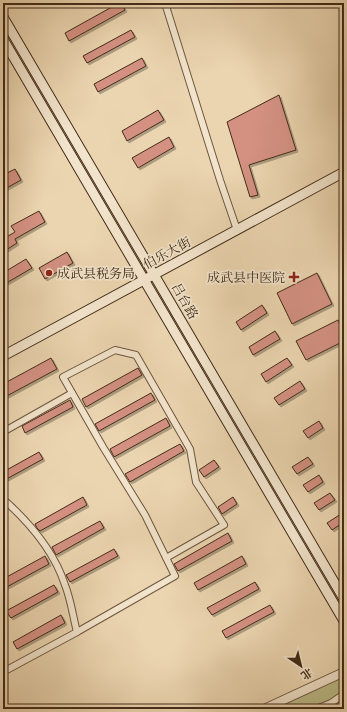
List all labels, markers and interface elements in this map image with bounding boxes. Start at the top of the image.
street label: 伯乐大街 [141,234,193,272]
place label: 成武县税务局 [57,266,135,281]
marker: 成武县税务局 [44,268,54,278]
place label: 成武县中医院 [207,270,285,285]
marker: 成武县中医院 [288,271,300,283]
street label: 吕台路 [169,280,201,322]
north arrow [281,646,321,686]
text: 北 [298,665,315,682]

